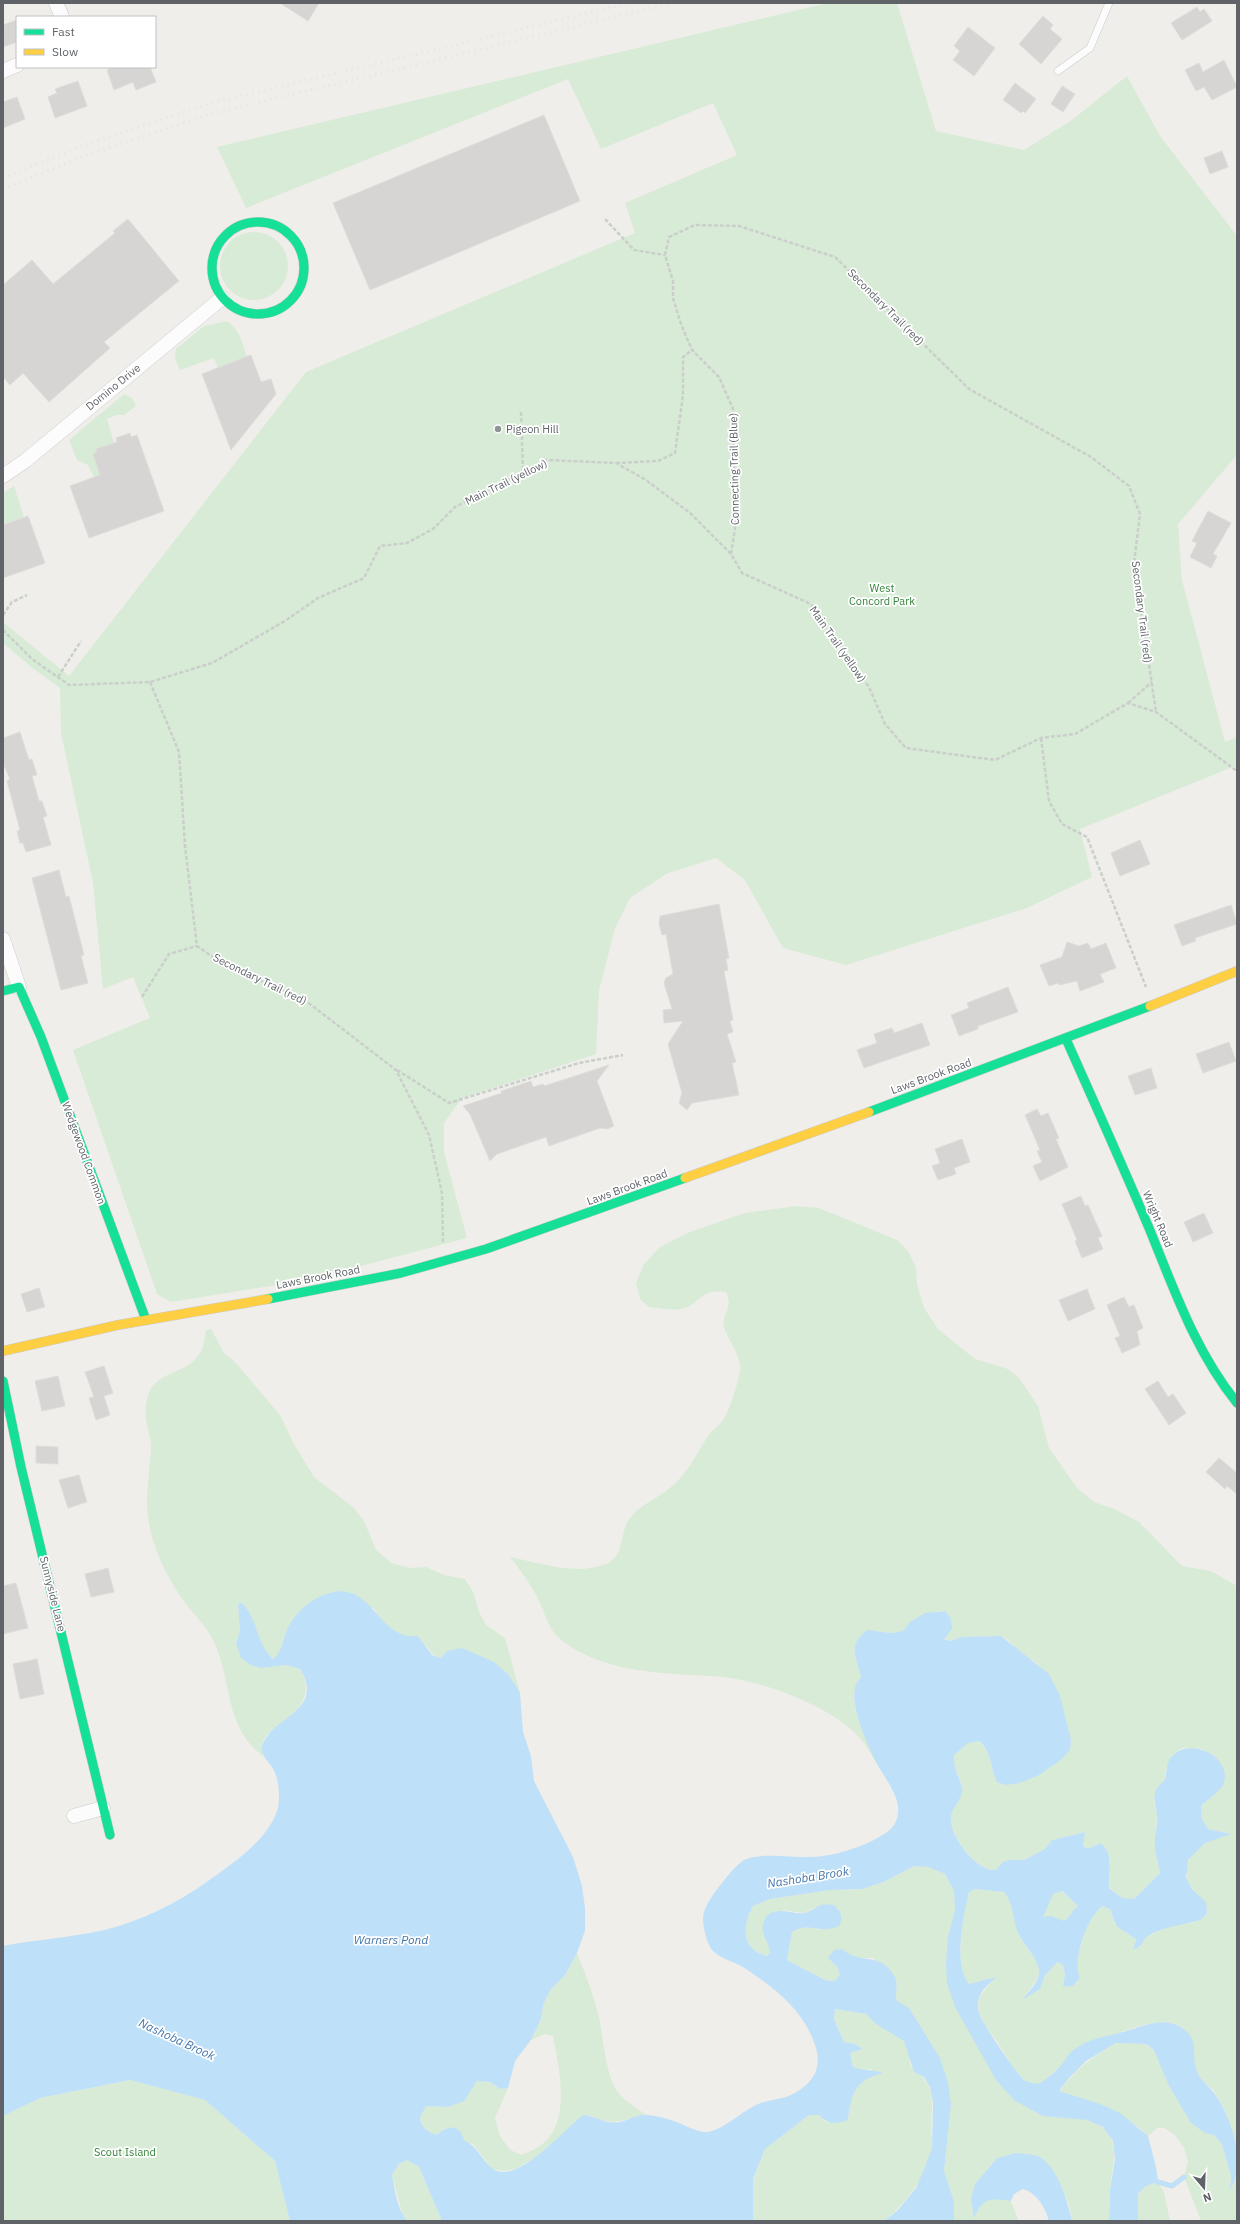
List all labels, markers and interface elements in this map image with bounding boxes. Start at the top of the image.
legend [16,16,156,68]
text: Fast [52,24,75,39]
text: Slow [52,44,78,59]
street label: Secondary Trail (red) [845,266,927,348]
street label: Domino Drive [83,361,143,413]
street label: Connecting Trail (Blue) [726,413,742,525]
place label: Pigeon Hill [506,422,559,436]
marker: Pigeon Hill [493,424,503,434]
street label: Main Trail (yellow) [463,456,549,508]
street label: Secondary Trail (red) [1129,560,1155,664]
park label: West Concord Park [849,581,915,608]
street label: Main Trail (yellow) [806,603,870,685]
street label: Secondary Trail (red) [211,950,309,1008]
street label: Laws Brook Road [889,1055,973,1097]
street label: Wedgewood Common [59,1100,109,1206]
street label: Laws Brook Road [585,1166,669,1208]
street label: Wright Road [1140,1189,1176,1249]
street label: Laws Brook Road [275,1262,361,1292]
street label: Sunnyside Lane [37,1555,69,1633]
water label: Nashoba Brook [766,1863,851,1891]
water label: Warners Pond [354,1932,428,1947]
water label: Nashoba Brook [137,2015,218,2063]
park label: Scout Island [94,2145,156,2159]
north arrow [1184,2168,1224,2208]
text: N [1201,2190,1213,2205]

